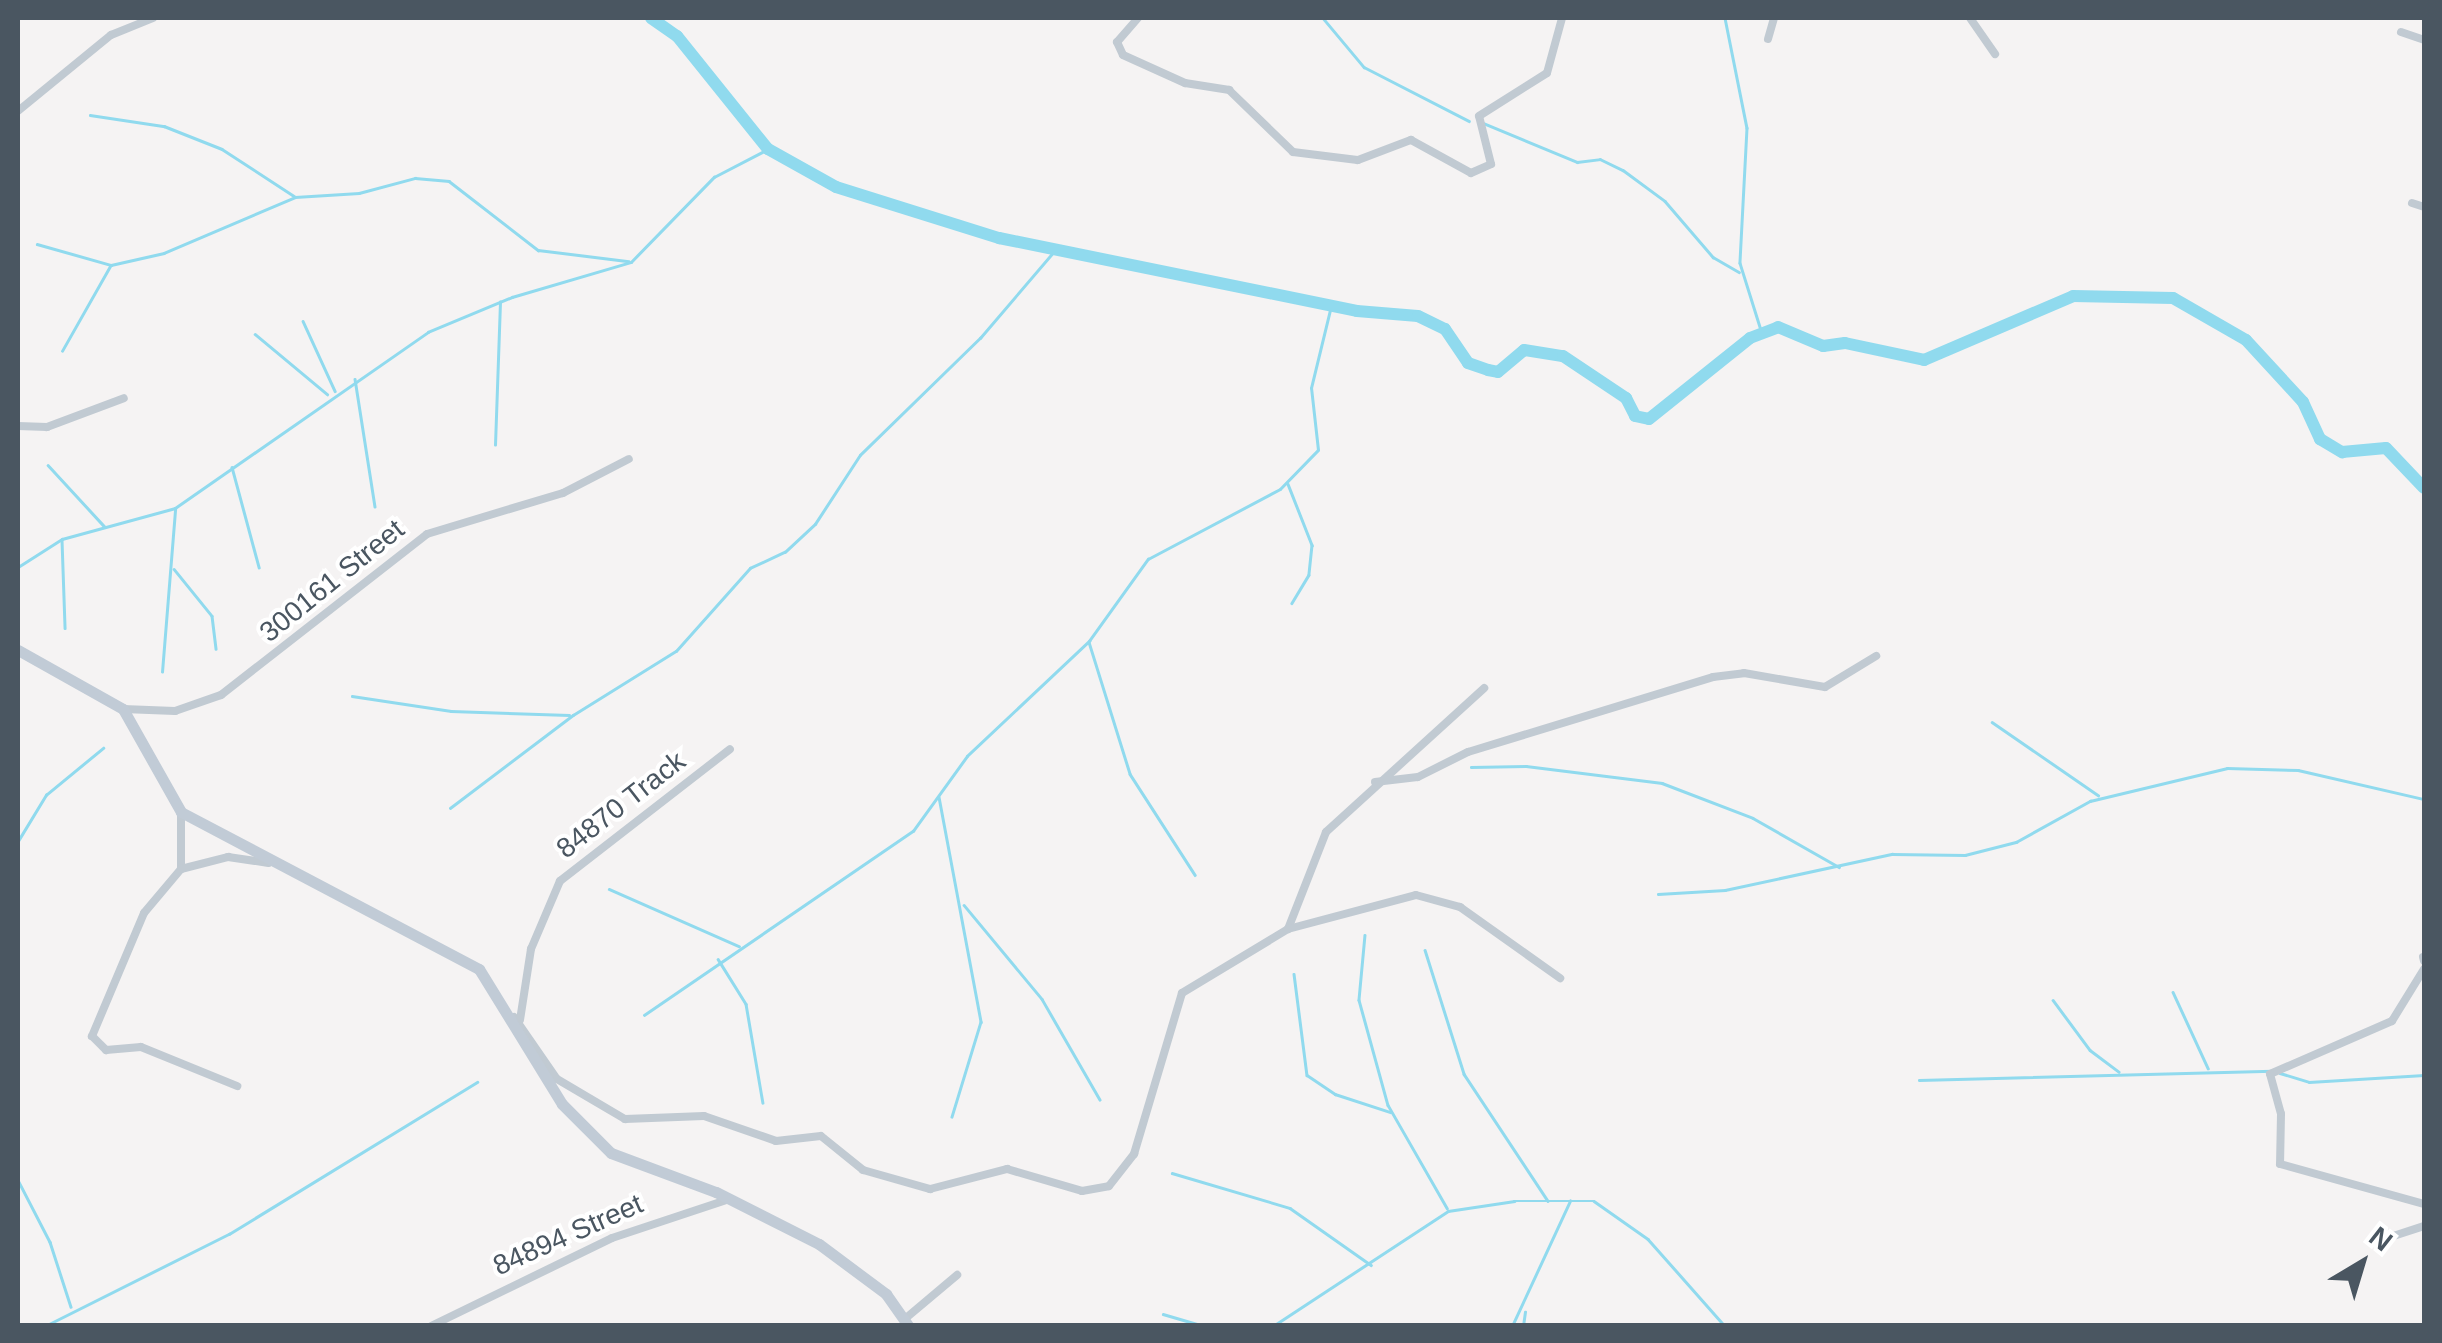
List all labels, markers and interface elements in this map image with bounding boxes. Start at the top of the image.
street label: 300161 Street [253,513,411,649]
street label: 84870 Track [550,744,692,866]
street label: 84894 Street [488,1187,648,1283]
north arrow [2312,1213,2412,1313]
text: N [2363,1221,2398,1257]

